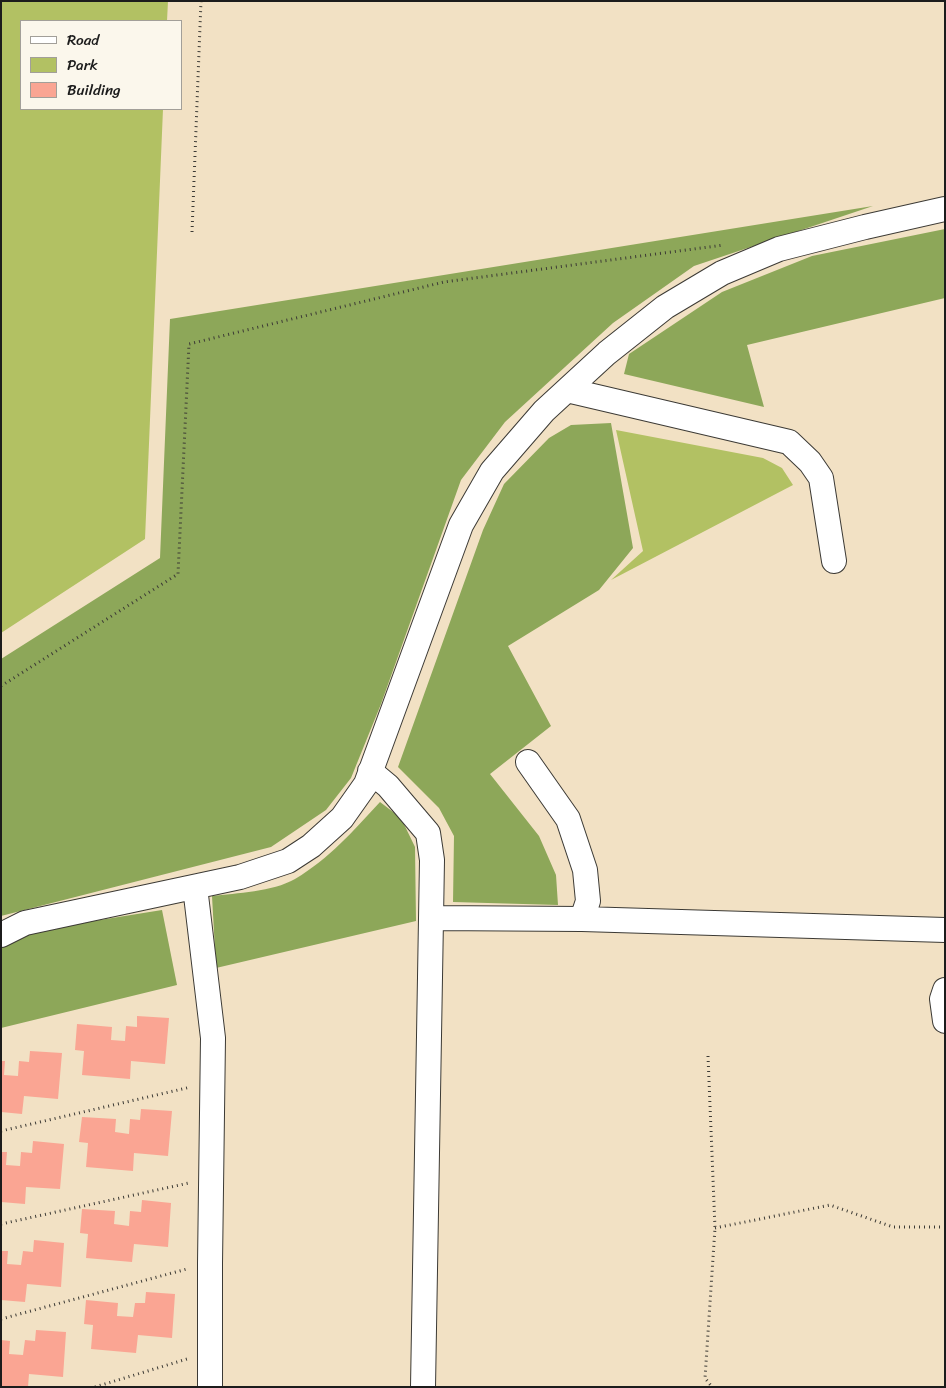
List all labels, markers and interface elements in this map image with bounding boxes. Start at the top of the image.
legend [20,20,182,110]
text: Road [67,27,99,53]
text: Park [67,52,98,78]
text: Building [67,77,121,103]

